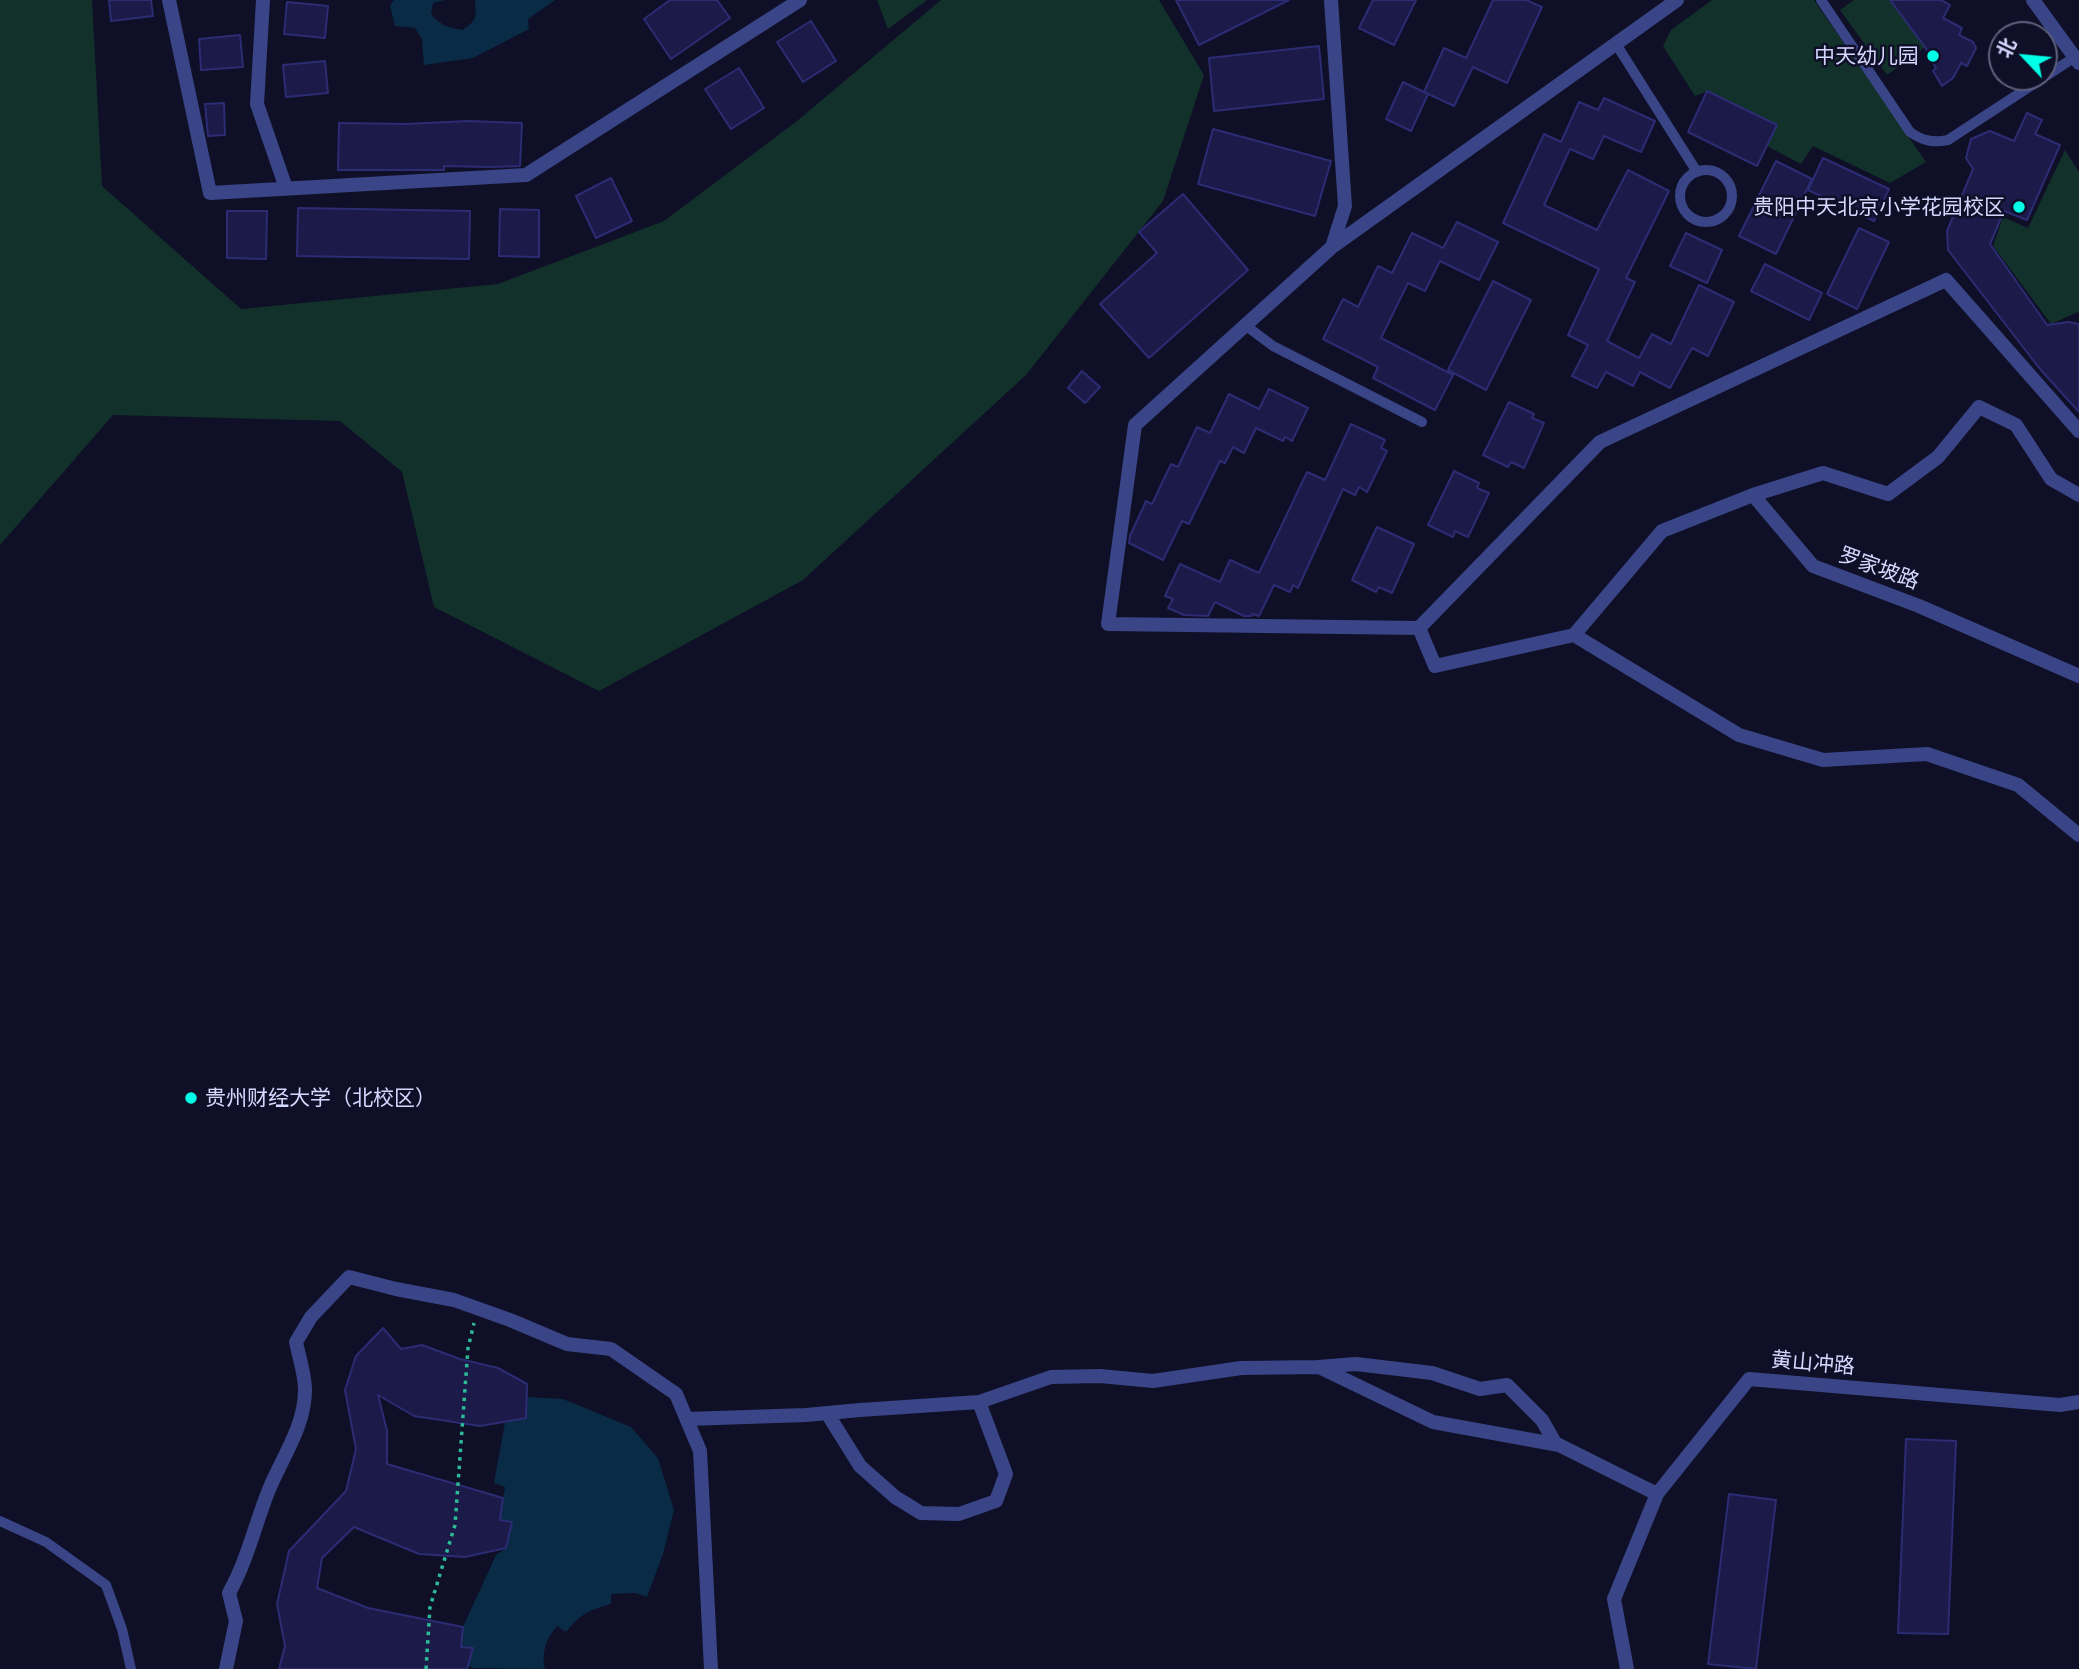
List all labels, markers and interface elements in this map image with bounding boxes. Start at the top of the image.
north arrow [1988,21,2058,91]
text: 北 [1991,34,2020,61]
place label: 中天幼儿园 [1814,43,1919,69]
marker: 中天幼儿园 [1925,48,1941,64]
place label: 贵阳中天北京小学花园校区 [1753,194,2005,220]
marker: 贵阳中天北京小学花园校区 [2011,199,2027,215]
street label: 罗家坡路 [1835,542,1923,594]
place label: 贵州财经大学（北校区） [205,1085,436,1111]
marker: 贵州财经大学（北校区） [183,1090,199,1106]
street label: 黄山冲路 [1770,1347,1856,1379]

